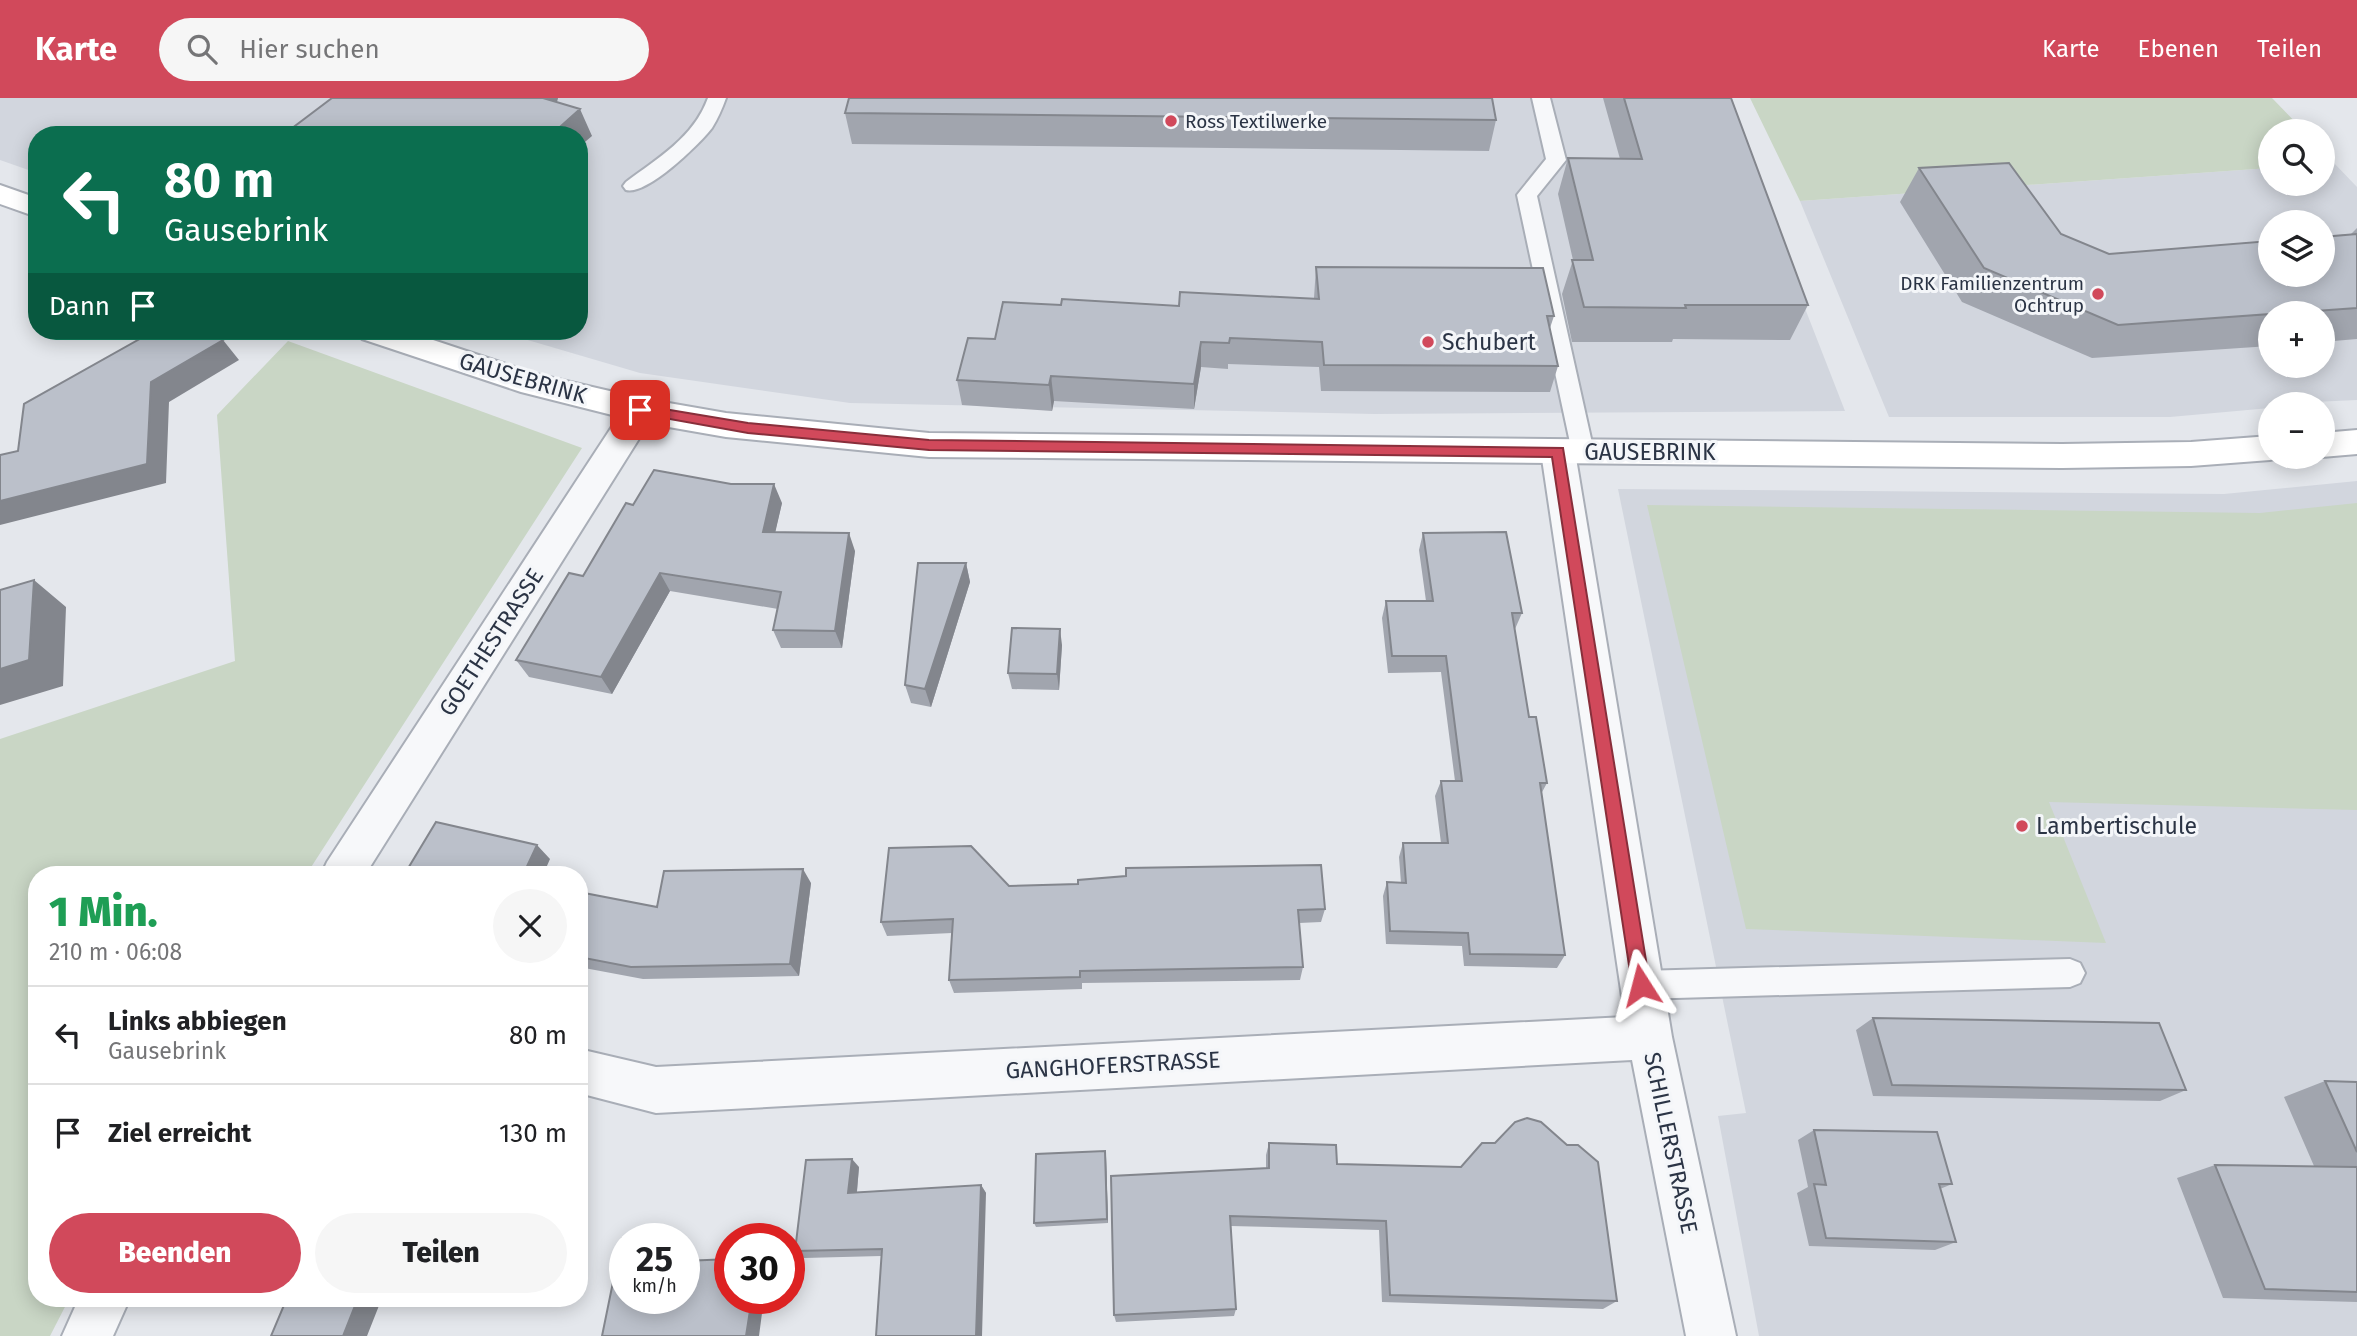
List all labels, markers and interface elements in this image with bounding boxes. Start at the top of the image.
search box [159,18,649,81]
text: Karte [35,29,117,69]
icon: search [183,30,221,68]
text: Hier suchen [239,34,380,65]
text: Karte [2042,35,2100,63]
text: Ebenen [2138,35,2219,63]
text: Teilen [2257,35,2322,63]
place label: Ross Textilwerke [1185,110,1327,133]
marker: Ross Textilwerke [1163,113,1179,129]
map controls [2258,119,2335,469]
button: search [2258,119,2335,196]
text: 80 m [164,151,274,210]
icon: left [49,154,140,245]
button: layers [2258,210,2335,287]
text: Gausebrink [164,211,328,249]
place label: DRK Familienzentrum Ochtrup [1900,272,2084,317]
marker: DRK Familienzentrum Ochtrup [2090,286,2106,302]
icon: arrive [124,287,162,325]
text: Dann [49,291,110,322]
button: + [2258,301,2335,378]
place label: Schubert [1442,328,1536,356]
marker: Schubert [1420,334,1436,350]
street label: GAUSEBRINK [456,346,590,410]
pin [610,380,670,440]
icon: arrive [621,391,659,429]
button: − [2258,392,2335,469]
street label: GAUSEBRINK [1584,438,1716,466]
street label: GOETHESTRASSE [433,563,549,721]
place label: Lambertischule [2036,812,2197,840]
marker: Lambertischule [2014,818,2030,834]
text: 1 Min. [49,887,158,937]
button: close [493,889,567,963]
text: 210 m · 06:08 [49,938,182,966]
position arrow [1604,948,1678,1022]
text: Links abbiegen [108,1006,287,1037]
icon: left [49,1016,87,1054]
text: 80 m [509,1020,567,1051]
text: Gausebrink [108,1037,226,1065]
street label: GANGHOFERSTRASSE [1005,1045,1221,1085]
street label: SCHILLERSTRASSE [1638,1050,1704,1236]
icon: arrive [49,1114,87,1152]
text: Ziel erreicht [108,1118,251,1149]
text: 130 m [499,1118,567,1149]
button: Beenden [49,1213,301,1293]
button: Teilen [315,1213,567,1293]
speed limit sign: 30 [714,1223,805,1314]
text: 25 [636,1238,673,1280]
text: km/h [632,1275,677,1297]

